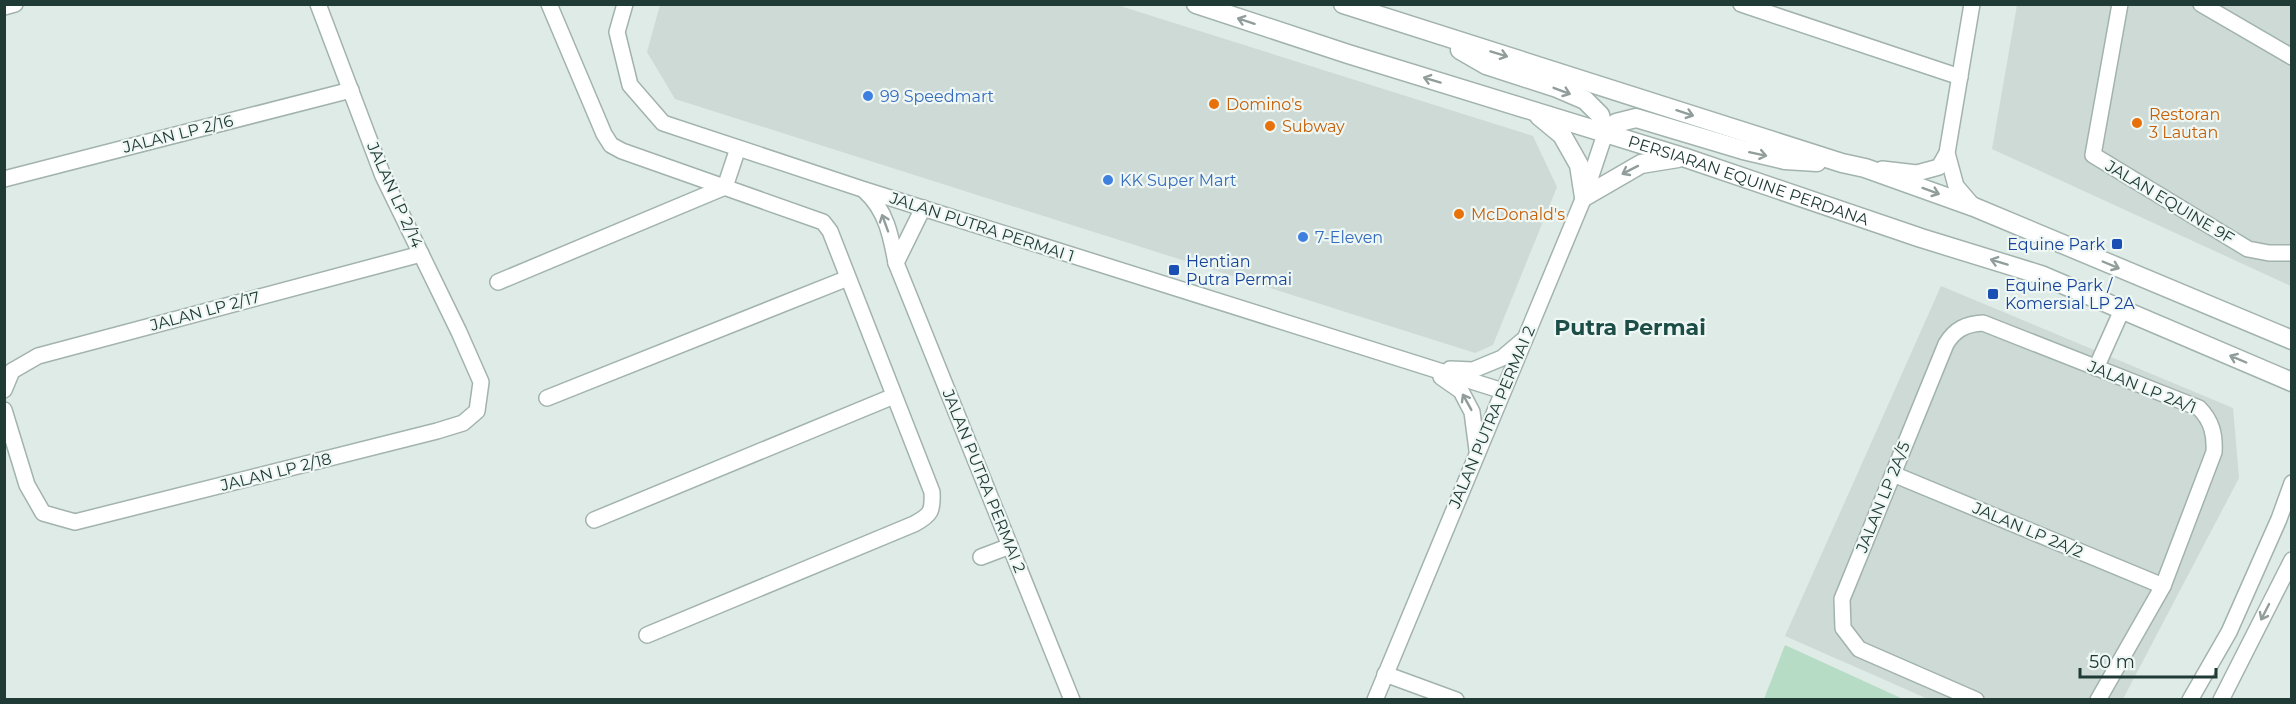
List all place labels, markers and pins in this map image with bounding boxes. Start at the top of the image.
place label: 99 Speedmart [880,87,995,106]
marker: 99 Speedmart [861,89,875,103]
place label: Domino's [1226,95,1302,114]
marker: Domino's [1207,97,1221,111]
place label: Restoran 3 Lautan [2149,105,2220,142]
marker: Restoran 3 Lautan [2130,116,2144,130]
place label: Subway [1282,117,1345,136]
marker: Subway [1263,119,1277,133]
place label: KK Super Mart [1120,171,1237,190]
marker: KK Super Mart [1101,173,1115,187]
place label: McDonald's [1471,205,1565,224]
marker: McDonald's [1452,207,1466,221]
place label: 7-Eleven [1315,228,1383,247]
marker: 7-Eleven [1296,230,1310,244]
place label: Equine Park [2007,235,2105,254]
marker: Equine Park [2110,237,2124,251]
place label: Hentian Putra Permai [1186,252,1292,289]
marker: Hentian Putra Permai [1167,263,1181,277]
place label: Equine Park / Komersial LP 2A [2005,276,2135,313]
marker: Equine Park / Komersial LP 2A [1986,287,2000,301]

